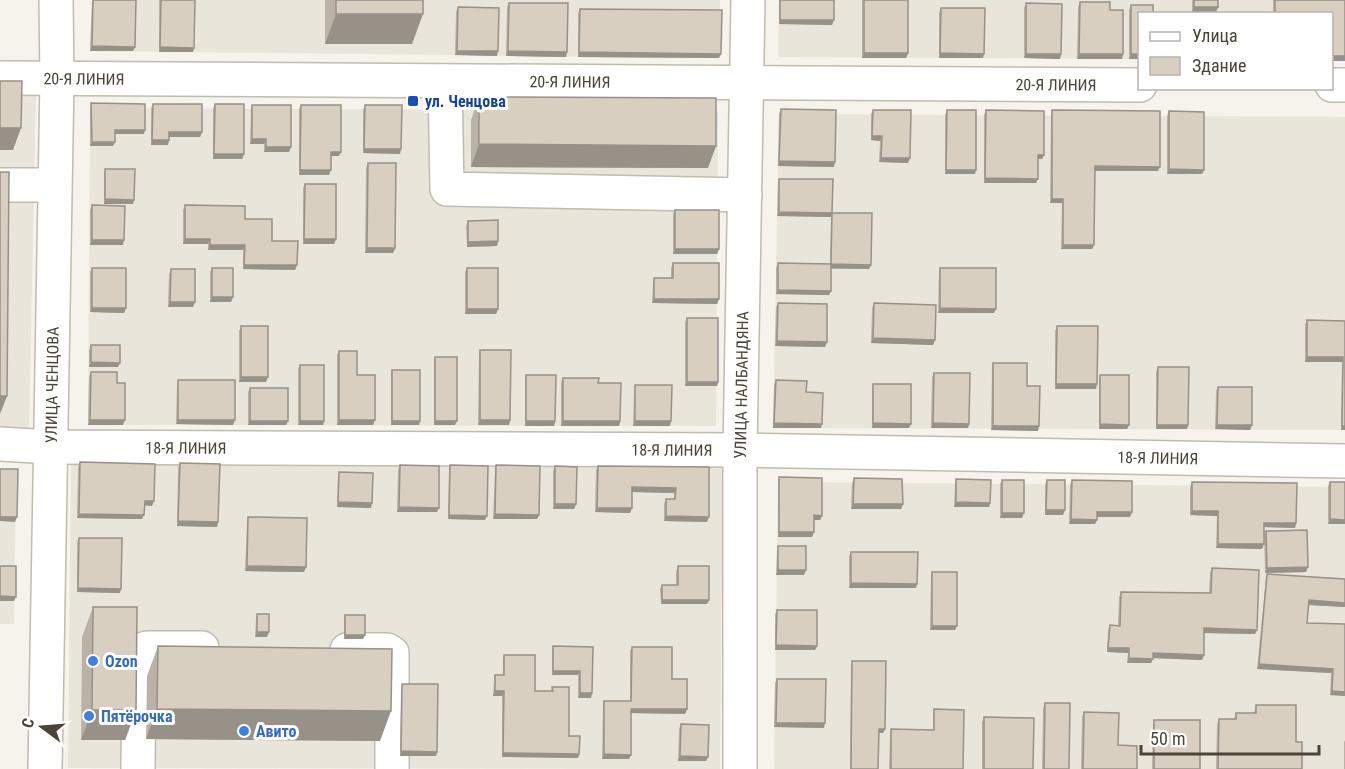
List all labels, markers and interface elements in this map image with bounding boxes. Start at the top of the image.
legend [1138,12,1333,90]
text: Улица [1192,25,1238,46]
text: Здание [1192,55,1246,76]
street label: 20-Я ЛИНИЯ [43,69,125,89]
street label: 20-Я ЛИНИЯ [529,72,611,92]
street label: 20-Я ЛИНИЯ [1015,75,1097,95]
place label: ул. Ченцова [425,92,506,111]
marker: ул. Ченцова [406,94,420,108]
street label: УЛИЦА НАЛБАНДЯНА [731,311,752,459]
street label: УЛИЦА ЧЕНЦОВА [42,327,63,444]
street label: 18-Я ЛИНИЯ [145,438,226,458]
street label: 18-Я ЛИНИЯ [631,441,712,460]
street label: 18-Я ЛИНИЯ [1117,448,1199,468]
place label: Ozon [105,652,138,671]
marker: Ozon [86,654,100,668]
north arrow [12,697,72,757]
place label: Пятёрочка [101,707,173,726]
marker: Пятёрочка [82,709,96,723]
text: С [18,716,38,730]
scale bar [1141,718,1320,756]
place label: Авито [256,722,297,741]
marker: Авито [237,724,251,738]
text: 50 m [1150,728,1185,749]

